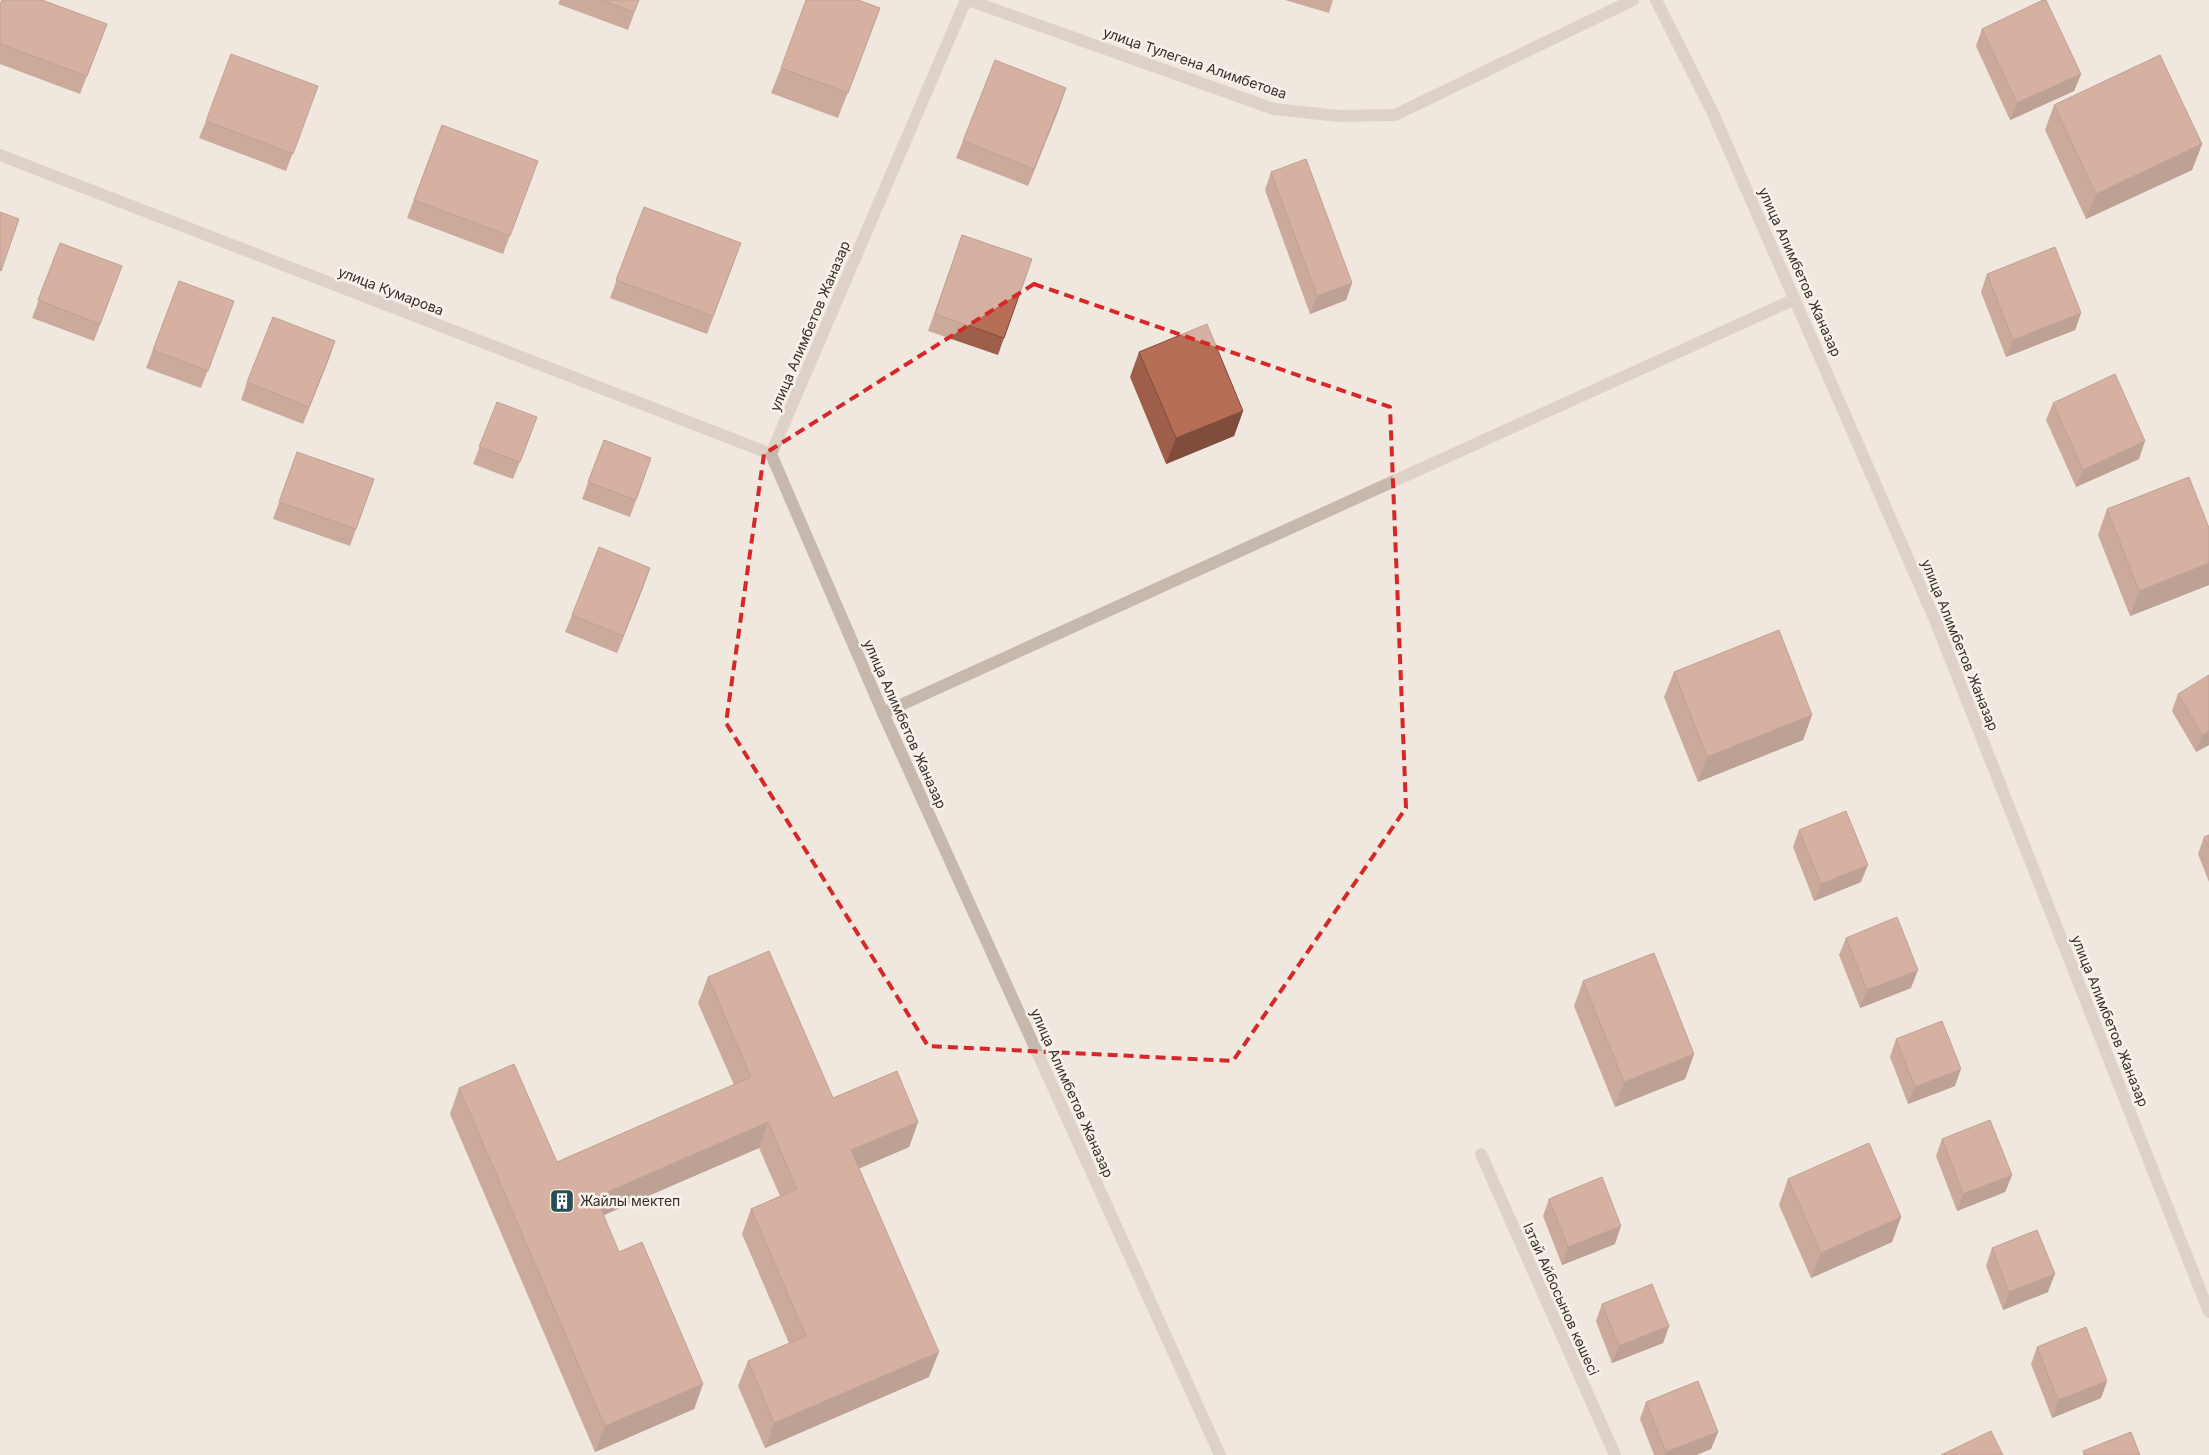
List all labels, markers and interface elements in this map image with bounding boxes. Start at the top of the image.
street label: улица Тулегена Алимбетова [1101,23,1289,102]
street label: улица Алимбетов Жаназар [1755,185,1846,359]
street label: улица Алимбетов Жаназар [766,238,853,414]
street label: улица Кумарова [336,263,446,319]
street label: улица Алимбетов Жаназар [1918,557,2003,733]
street label: улица Алимбетов Жаназар [860,637,951,811]
street label: улица Алимбетов Жаназар [2068,933,2153,1109]
street label: улица Алимбетов Жаназар [1027,1006,1118,1180]
building icon: Жайлы мектеп [549,1188,575,1214]
place label: Жайлы мектеп [580,1192,680,1209]
street label: Ізтай Айбосынов көшесі [1520,1220,1603,1378]

